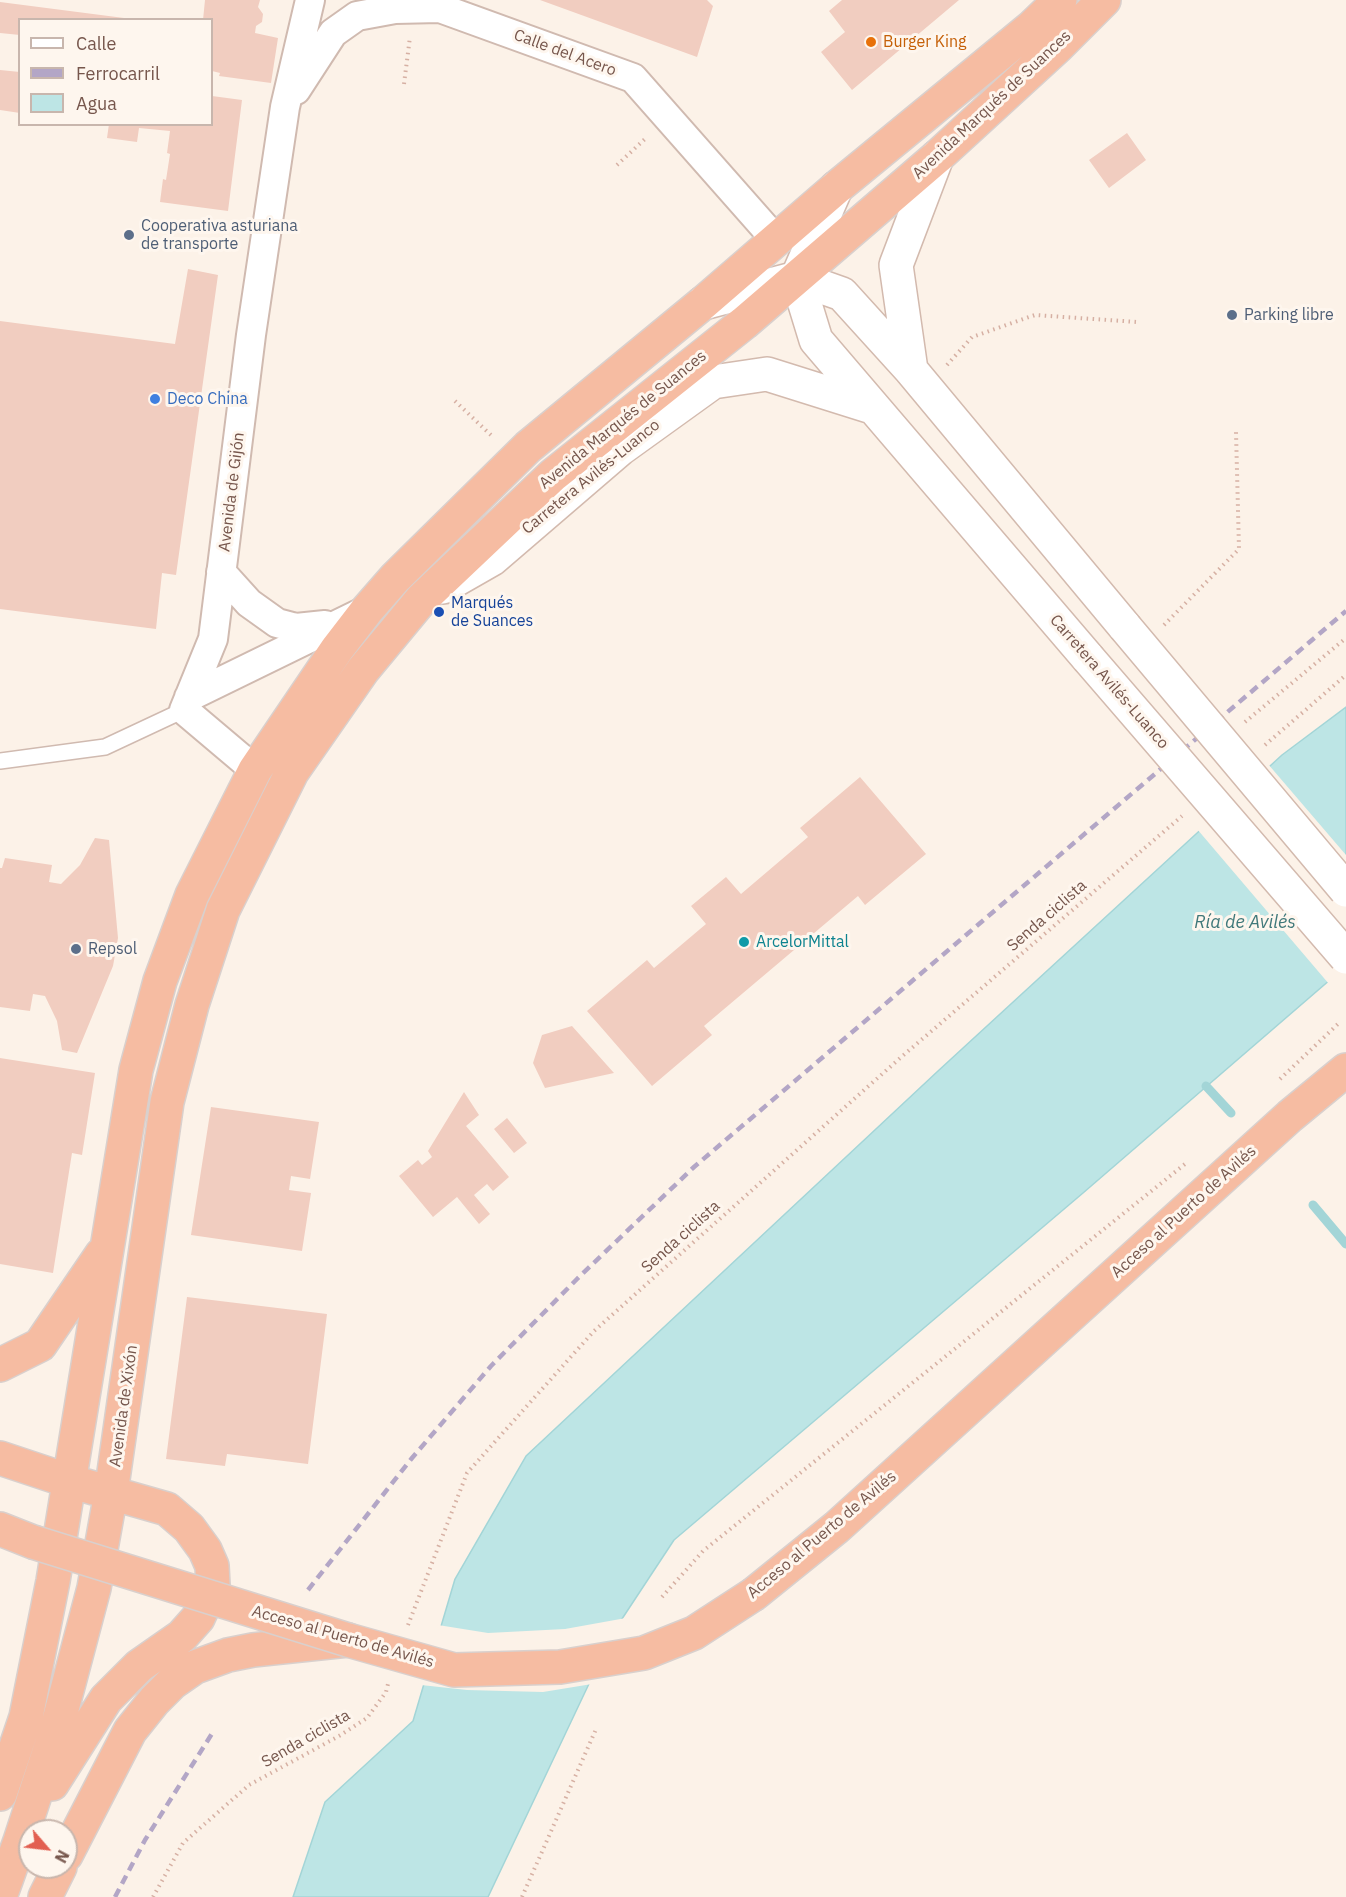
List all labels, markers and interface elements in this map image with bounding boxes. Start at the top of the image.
legend [18,18,213,126]
street label: Calle del Acero [511,26,619,80]
street label: Avenida Marqués de Suances [909,27,1075,183]
text: Calle [76,32,116,55]
place label: Burger King [883,32,967,52]
marker: Burger King [864,35,878,49]
text: Ferrocarril [76,62,160,85]
text: Agua [76,92,117,115]
place label: Cooperativa asturiana de transporte [141,216,298,254]
marker: Cooperativa asturiana de transporte [122,228,136,242]
place label: Parking libre [1244,305,1334,325]
marker: Parking libre [1225,308,1239,322]
street label: Avenida Marqués de Suances [536,347,710,493]
place label: Deco China [167,389,248,409]
marker: Deco China [148,392,162,406]
street label: Carretera Avilés-Luanco [518,415,664,539]
street label: Avenida de Gijón [215,431,249,553]
place label: Marqués de Suances [451,593,533,631]
marker: Marqués de Suances [432,605,446,619]
street label: Carretera Avilés-Luanco [1045,611,1173,753]
street label: Senda ciclista [1003,876,1091,956]
water label: Ría de Avilés [1194,912,1296,934]
place label: ArcelorMittal [756,932,849,952]
marker: ArcelorMittal [737,935,751,949]
place label: Repsol [88,939,137,959]
marker: Repsol [69,942,83,956]
street label: Acceso al Puerto de Avilés [1108,1142,1260,1282]
street label: Senda ciclista [638,1197,724,1277]
street label: Avenida de Xixón [106,1344,142,1468]
street label: Acceso al Puerto de Avilés [744,1467,900,1603]
street label: Acceso al Puerto de Avilés [250,1602,436,1672]
street label: Senda ciclista [258,1706,354,1772]
north arrow [18,1819,78,1879]
text: N [51,1847,74,1866]

